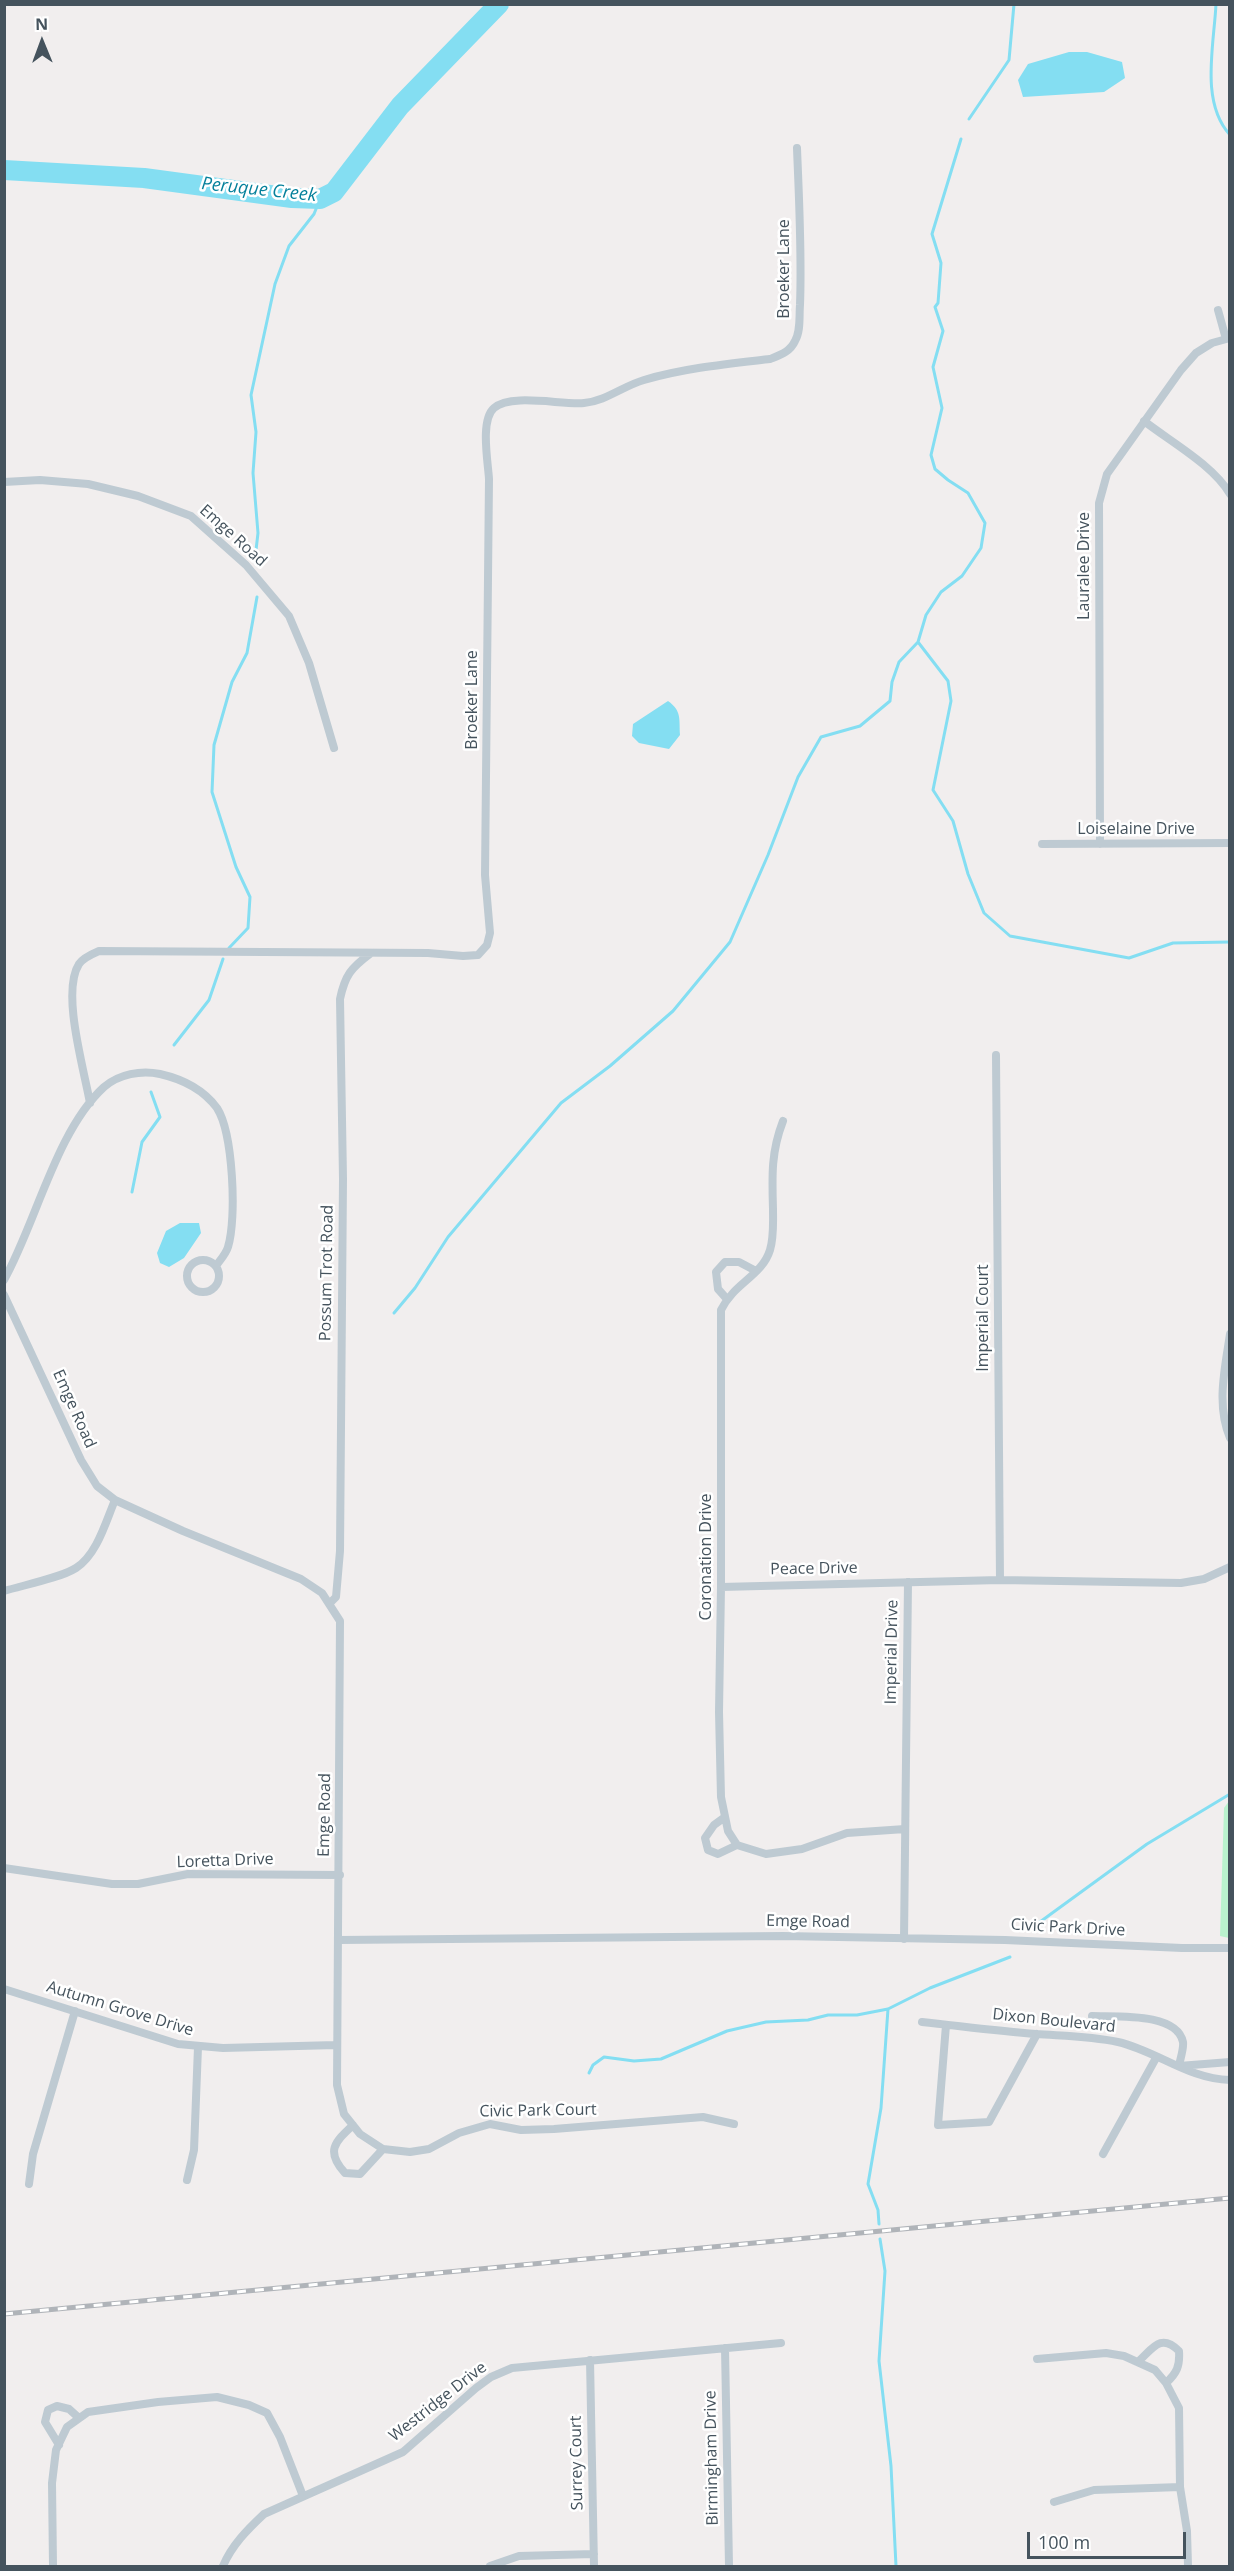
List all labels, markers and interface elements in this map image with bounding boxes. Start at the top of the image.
north arrow [12,12,72,72]
text: N [35,13,48,35]
water label: Peruque Creek [200,173,318,207]
street label: Broeker Lane [774,219,794,319]
street label: Emge Road [195,501,271,571]
street label: Lauralee Drive [1074,512,1094,620]
street label: Broeker Lane [462,650,482,750]
street label: Loiselaine Drive [1077,819,1195,839]
street label: Possum Trot Road [316,1205,338,1341]
street label: Imperial Court [973,1264,993,1372]
street label: Emge Road [48,1367,100,1451]
street label: Coronation Drive [696,1493,716,1621]
street label: Peace Drive [770,1559,858,1579]
street label: Imperial Drive [881,1599,903,1705]
street label: Emge Road [315,1773,335,1857]
street label: Loretta Drive [176,1850,274,1872]
street label: Emge Road [766,1912,850,1932]
street label: Civic Park Drive [1010,1915,1126,1941]
street label: Autumn Grove Drive [44,1978,196,2040]
street label: Dixon Boulevard [992,2005,1116,2037]
street label: Civic Park Court [479,2100,597,2122]
street label: Westridge Drive [385,2358,491,2446]
street label: Birmingham Drive [701,2390,723,2526]
street label: Surrey Court [567,2416,587,2510]
scale bar [1030,2520,1189,2558]
text: 100 m [1038,2530,1090,2554]

